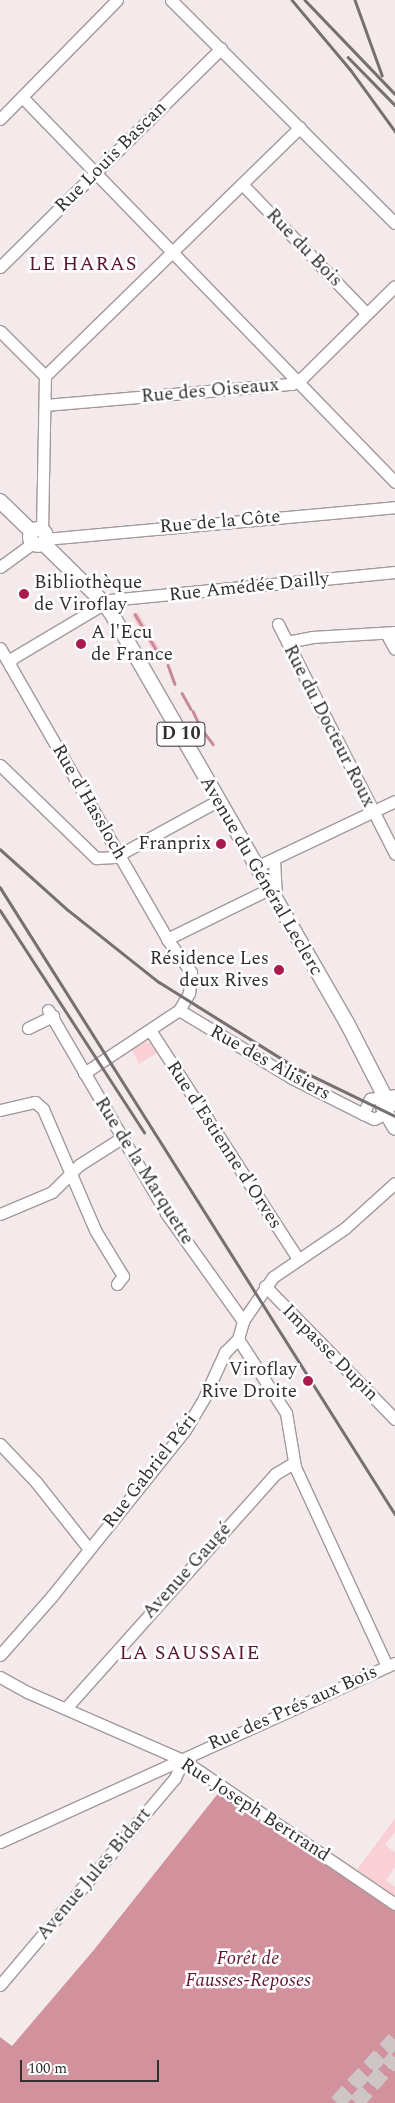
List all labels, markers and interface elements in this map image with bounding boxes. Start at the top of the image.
street label: Rue Louis Bascan [50,96,172,218]
street label: Rue du Bois [261,204,347,292]
district label: LE HARAS [28,252,138,276]
street label: Rue des Oiseaux [140,374,280,408]
street label: Rue de la Côte [159,505,281,539]
street label: Rue Amédée Dailly [168,567,330,607]
place label: Bibliothèque de Viroflay [34,572,142,616]
marker: Bibliothèque de Viroflay [18,588,30,600]
place label: A l'Ecu de France [91,622,173,666]
marker: A l'Ecu de France [75,638,87,650]
street label: Rue du Docteur Roux [278,641,380,811]
road number: D 10 [156,719,206,750]
street label: Rue d'Hassloch [47,740,131,864]
street label: Avenue du Général Leclerc [194,772,328,980]
place label: Franprix [138,833,211,855]
marker: Franprix [215,838,227,850]
place label: Résidence Les deux Rives [150,948,269,992]
marker: Résidence Les deux Rives [273,964,285,976]
street label: Rue des Alisiers [206,1020,334,1106]
street label: Rue d'Estienne d'Orves [161,1057,287,1233]
street label: Rue de la Marquette [89,1093,199,1249]
street label: Impasse Dupin [277,1300,383,1406]
place label: Viroflay Rive Droite [201,1359,297,1403]
marker: Viroflay Rive Droite [301,1374,315,1388]
street label: Rue Gabriel Péri [98,1409,202,1533]
street label: Avenue Gaugé [138,1518,236,1624]
district label: LA SAUSSAIE [118,1641,262,1665]
street label: Rue des Prés aux Bois [205,1660,381,1756]
street label: Rue Joseph Bertrand [176,1753,334,1867]
street label: Avenue Jules Bidart [32,1803,156,1945]
park label: Forêt de Fausses-Reposes [185,1948,311,1992]
scale bar [22,2050,161,2082]
text: 100 m [28,2057,67,2080]

